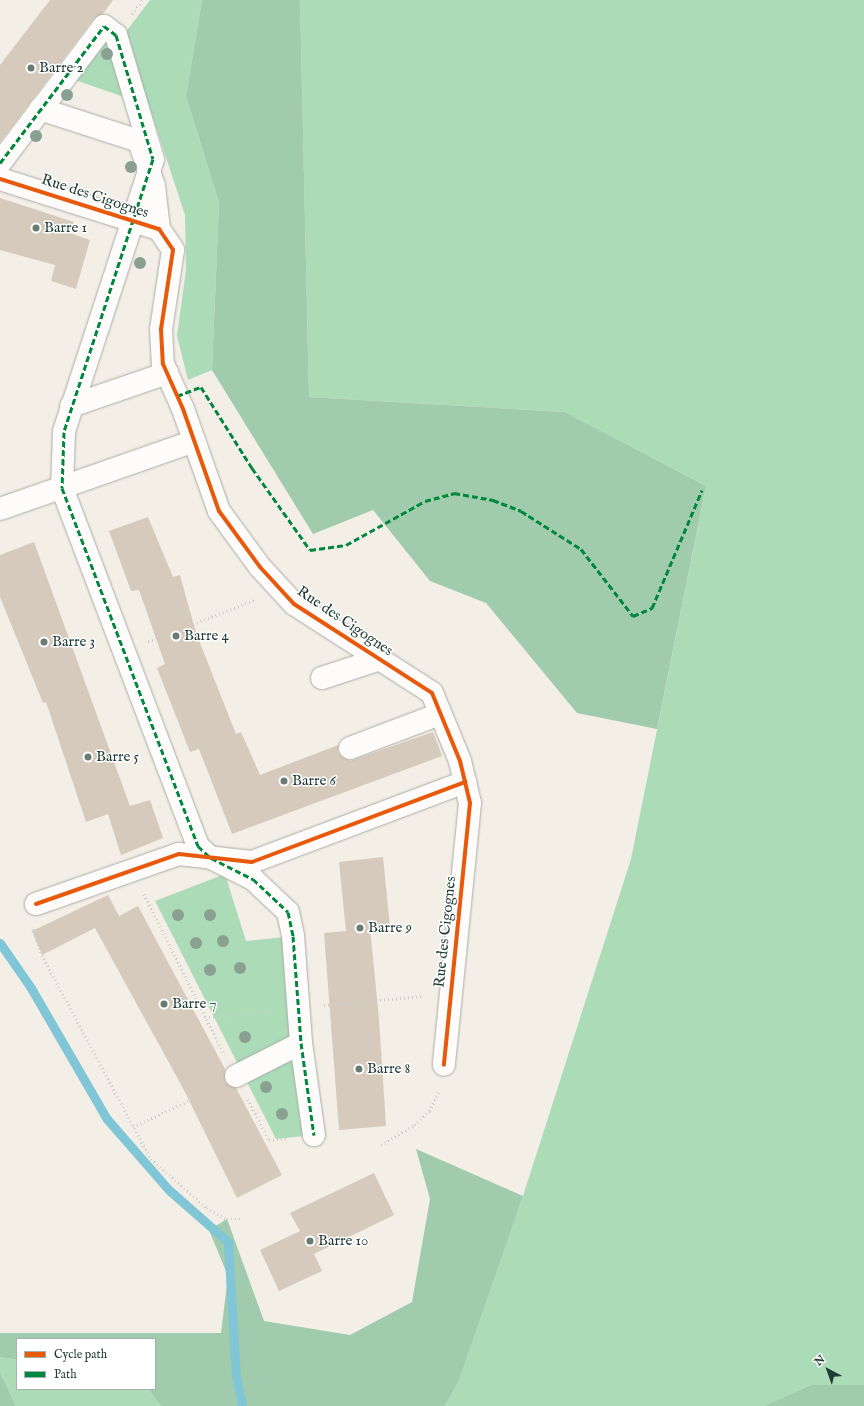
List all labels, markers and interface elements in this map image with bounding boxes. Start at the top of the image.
place label: Barre 2 [39,59,84,77]
marker: Barre 2 [26,63,36,73]
street label: Rue des Cigognes [39,170,151,222]
place label: Barre 1 [44,219,87,237]
marker: Barre 1 [31,223,41,233]
street label: Rue des Cigognes [294,582,396,660]
place label: Barre 4 [184,627,229,645]
marker: Barre 4 [171,631,181,641]
place label: Barre 3 [52,633,95,651]
marker: Barre 3 [39,637,49,647]
place label: Barre 5 [96,748,139,766]
marker: Barre 5 [83,752,93,762]
place label: Barre 6 [292,772,336,790]
marker: Barre 6 [279,776,289,786]
street label: Rue des Cigognes [430,875,460,989]
place label: Barre 9 [368,919,412,937]
marker: Barre 9 [355,923,365,933]
place label: Barre 7 [172,995,217,1013]
marker: Barre 7 [159,999,169,1009]
place label: Barre 8 [367,1060,410,1078]
marker: Barre 8 [354,1064,364,1074]
place label: Barre 10 [318,1232,368,1250]
marker: Barre 10 [305,1236,315,1246]
legend [16,1338,156,1390]
text: Cycle path [54,1347,107,1362]
north arrow [808,1350,848,1390]
text: N [812,1353,828,1369]
text: Path [54,1367,77,1382]

